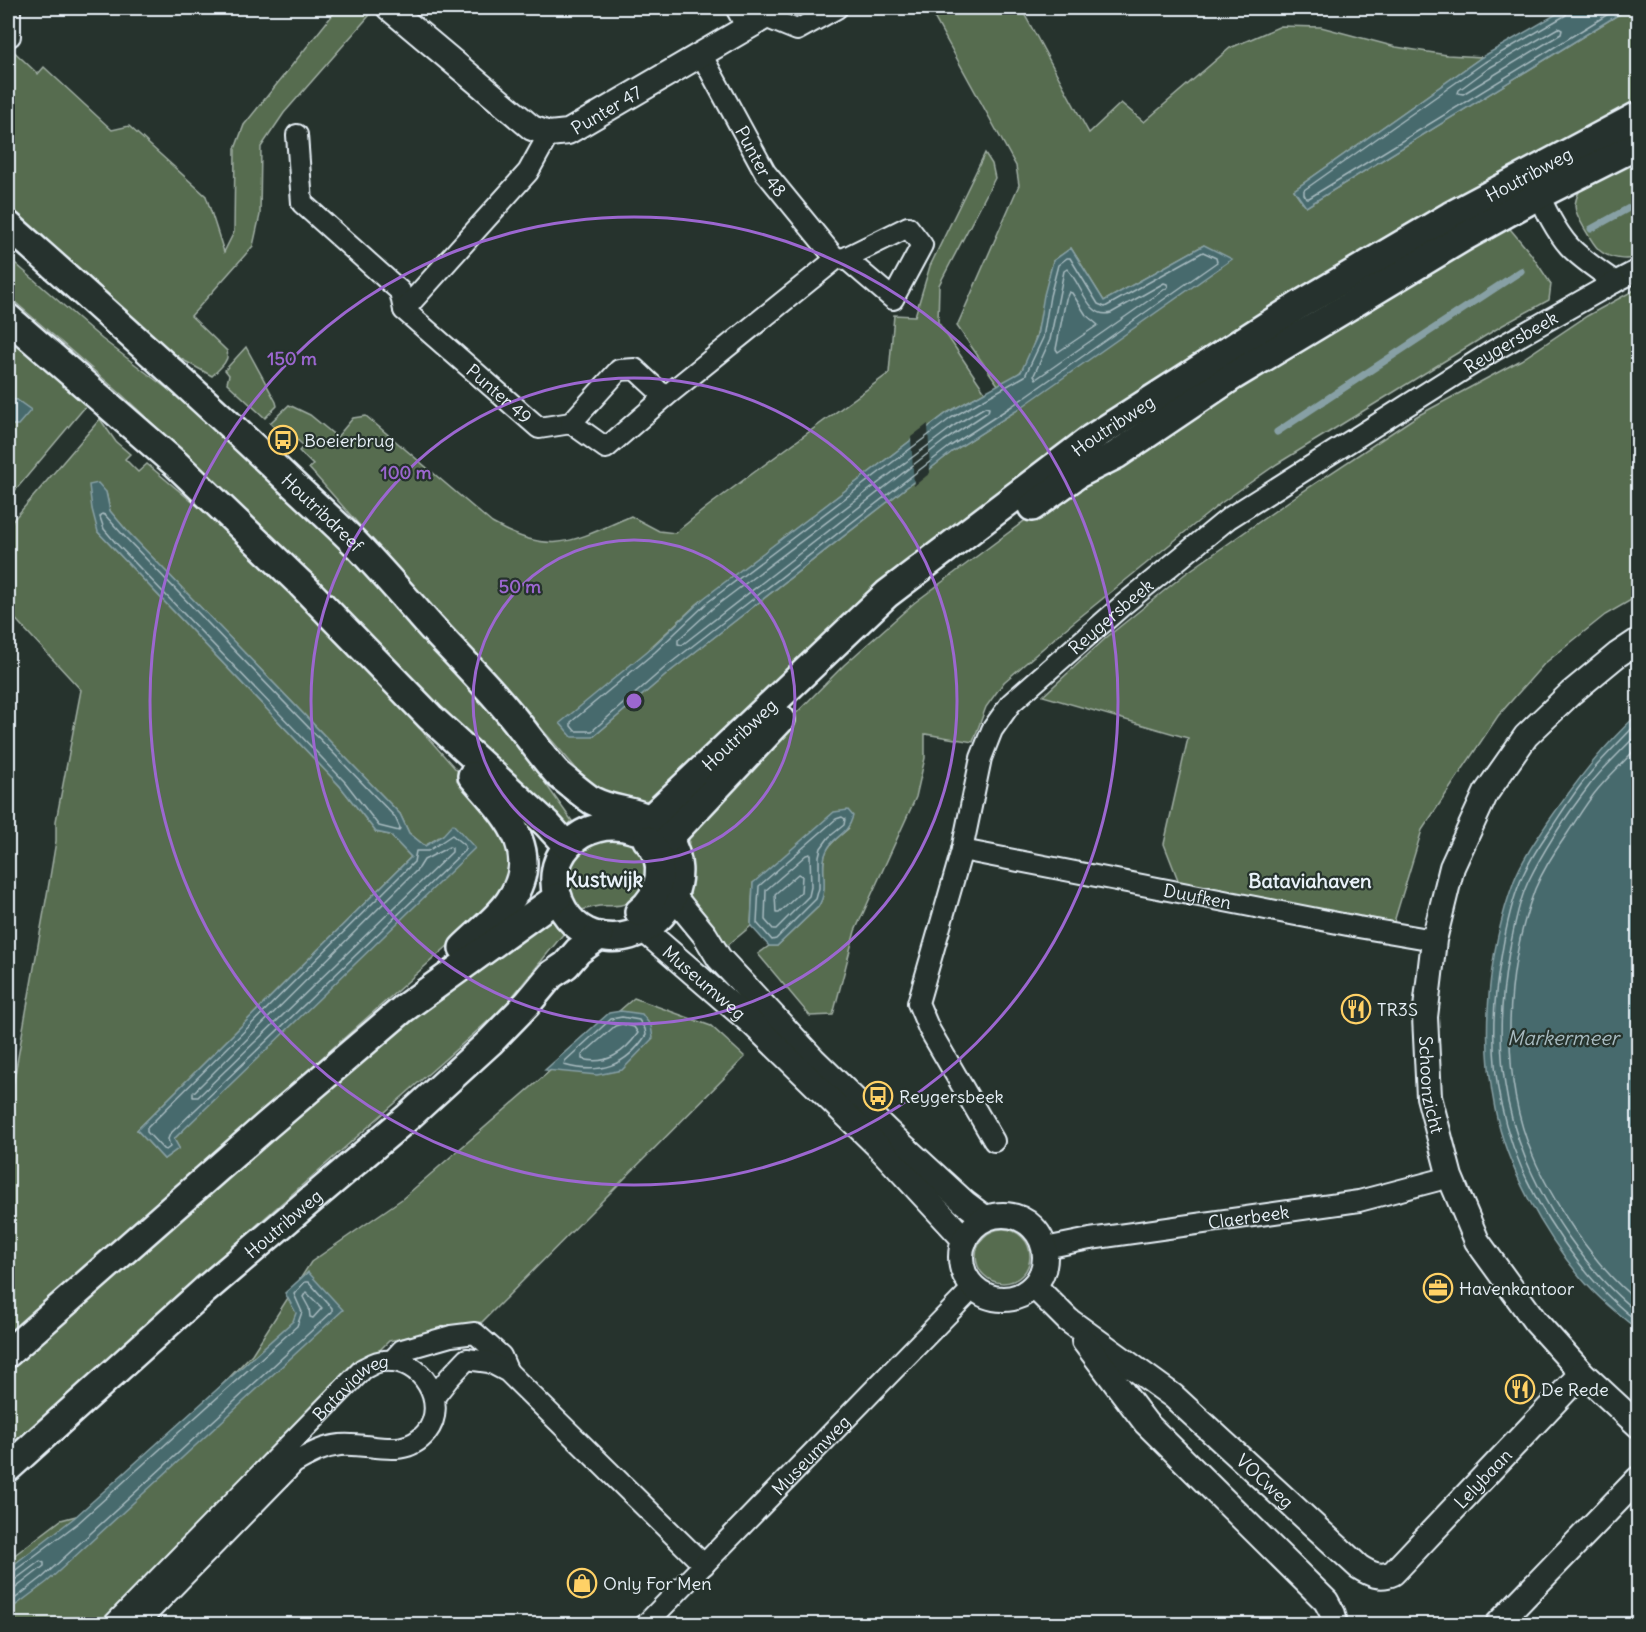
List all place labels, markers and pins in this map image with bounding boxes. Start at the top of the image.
bus stop icon: Boeierbrug [267,424,299,456]
place label: Boeierbrug [304,429,394,452]
centre of rings [624,691,644,711]
restaurant icon: TR3S [1340,993,1372,1025]
place label: TR3S [1377,998,1418,1021]
bus stop icon: Reygersbeek [862,1080,894,1112]
place label: Reygersbeek [899,1085,1004,1108]
office icon: Havenkantoor [1422,1272,1454,1304]
place label: Havenkantoor [1459,1277,1575,1300]
restaurant icon: De Rede [1504,1373,1536,1405]
place label: De Rede [1541,1378,1609,1401]
shop icon: Only For Men [566,1567,598,1599]
place label: Only For Men [603,1572,712,1595]

